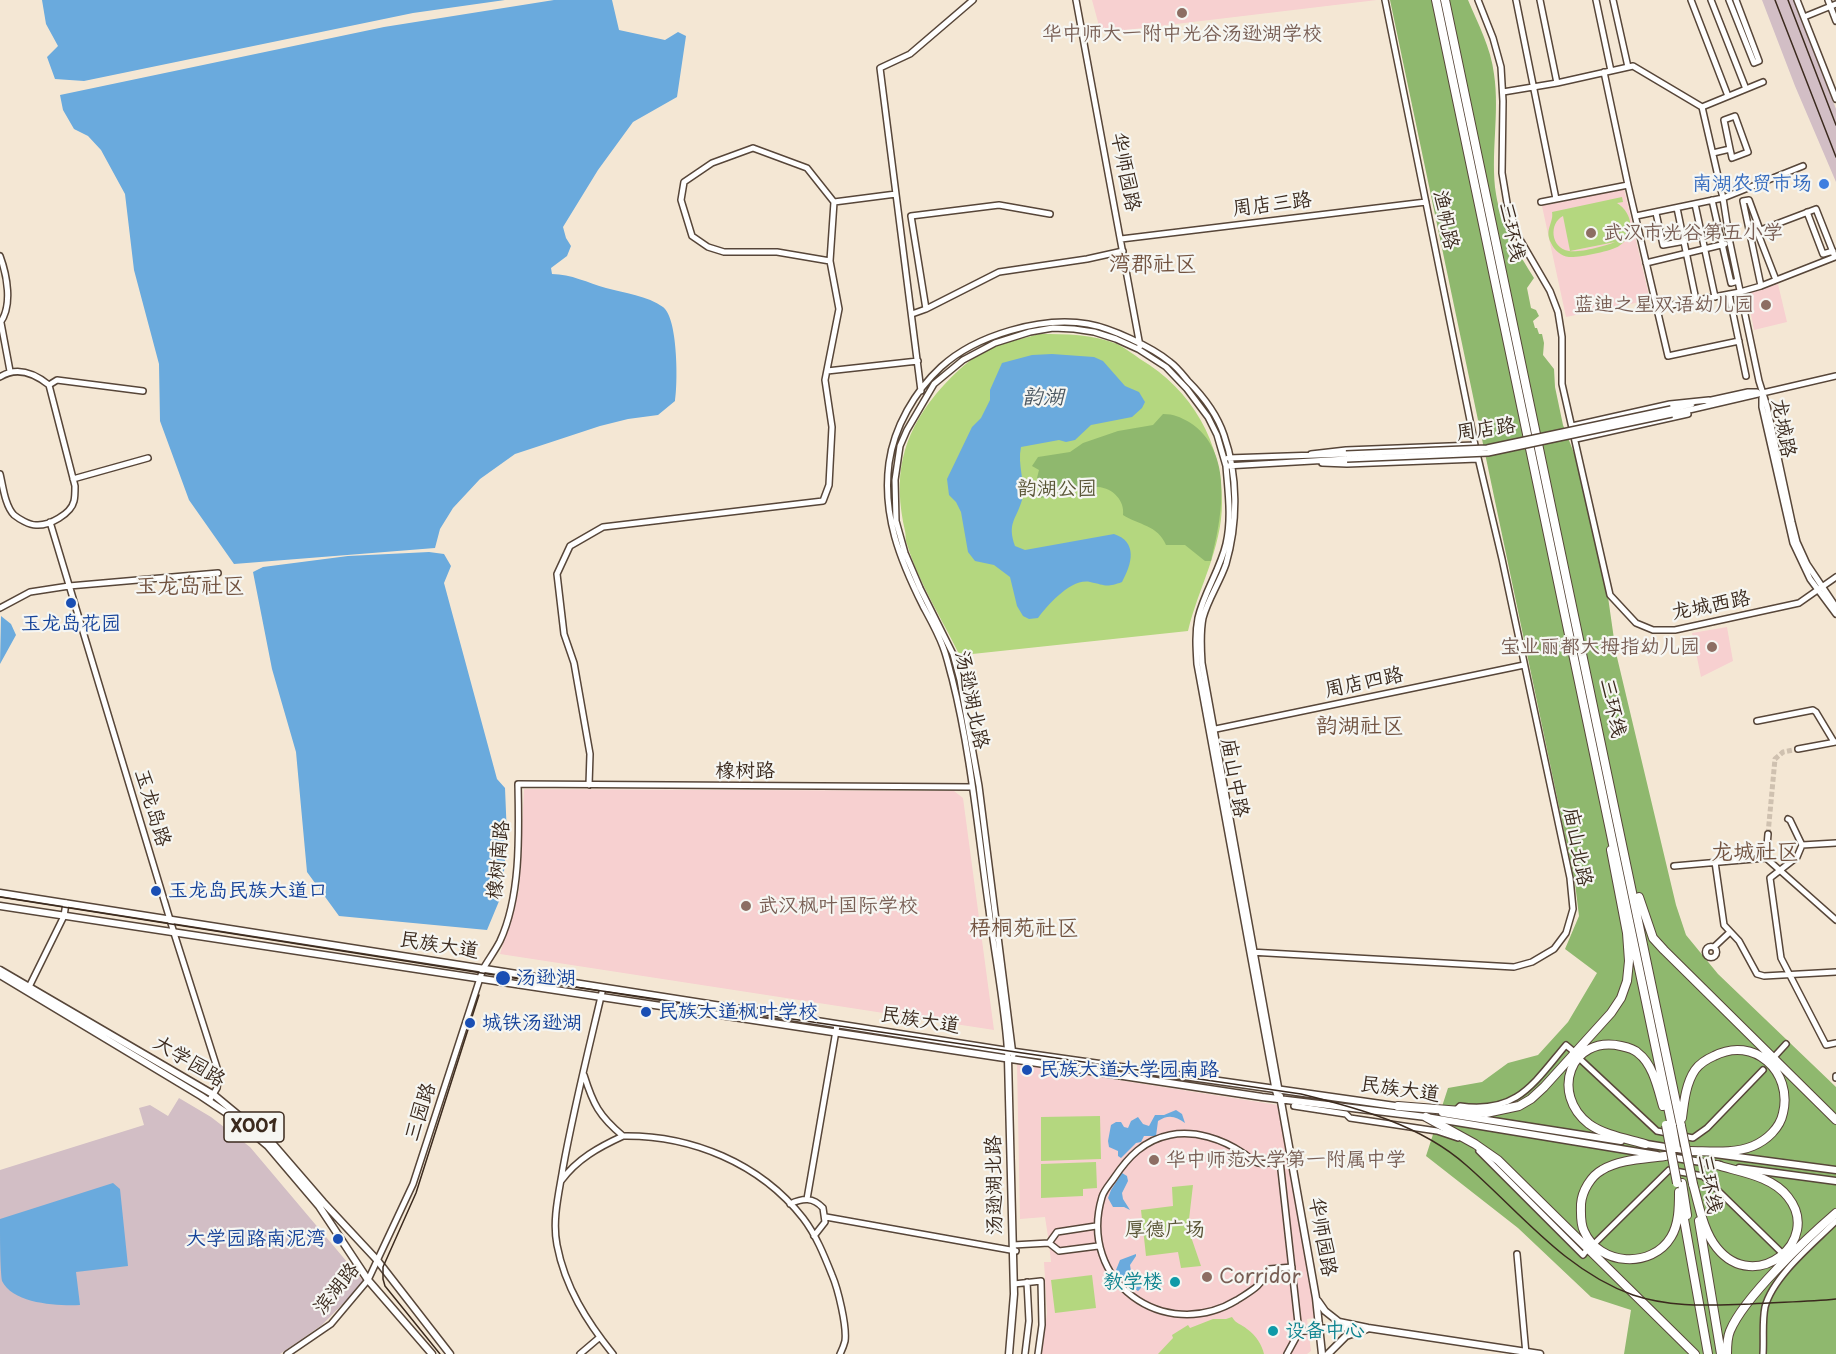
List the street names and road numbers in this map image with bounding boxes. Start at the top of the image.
street label: 华师园路 [1106,130,1144,214]
street label: 周店三路 [1231,188,1313,222]
street label: 渔帆路 [1427,188,1463,252]
street label: 三环线 [1493,200,1529,264]
street label: 龙城路 [1766,396,1800,460]
street label: 周店路 [1455,414,1517,446]
street label: 龙城西路 [1669,587,1753,625]
street label: 汤逊湖北路 [949,649,993,751]
street label: 周店四路 [1322,663,1406,703]
street label: 三环线 [1594,676,1630,740]
street label: 庙山中路 [1215,737,1253,819]
street label: 橡树路 [715,759,775,783]
street label: 玉龙岛路 [129,766,175,850]
street label: 庙山北路 [1558,805,1596,889]
street label: 橡树南路 [483,819,515,901]
street label: 民族大道 [398,928,480,964]
street label: 民族大道 [879,1003,961,1039]
street label: 大学园路 [149,1031,229,1093]
street label: 民族大道 [1359,1073,1441,1107]
street label: 三园路 [400,1080,442,1144]
road number: X001 [224,1112,284,1142]
street label: 汤逊湖北路 [982,1135,1008,1235]
street label: 三环线 [1692,1152,1726,1216]
street label: 华师园路 [1303,1196,1341,1278]
street label: 滨湖路 [309,1258,365,1320]

